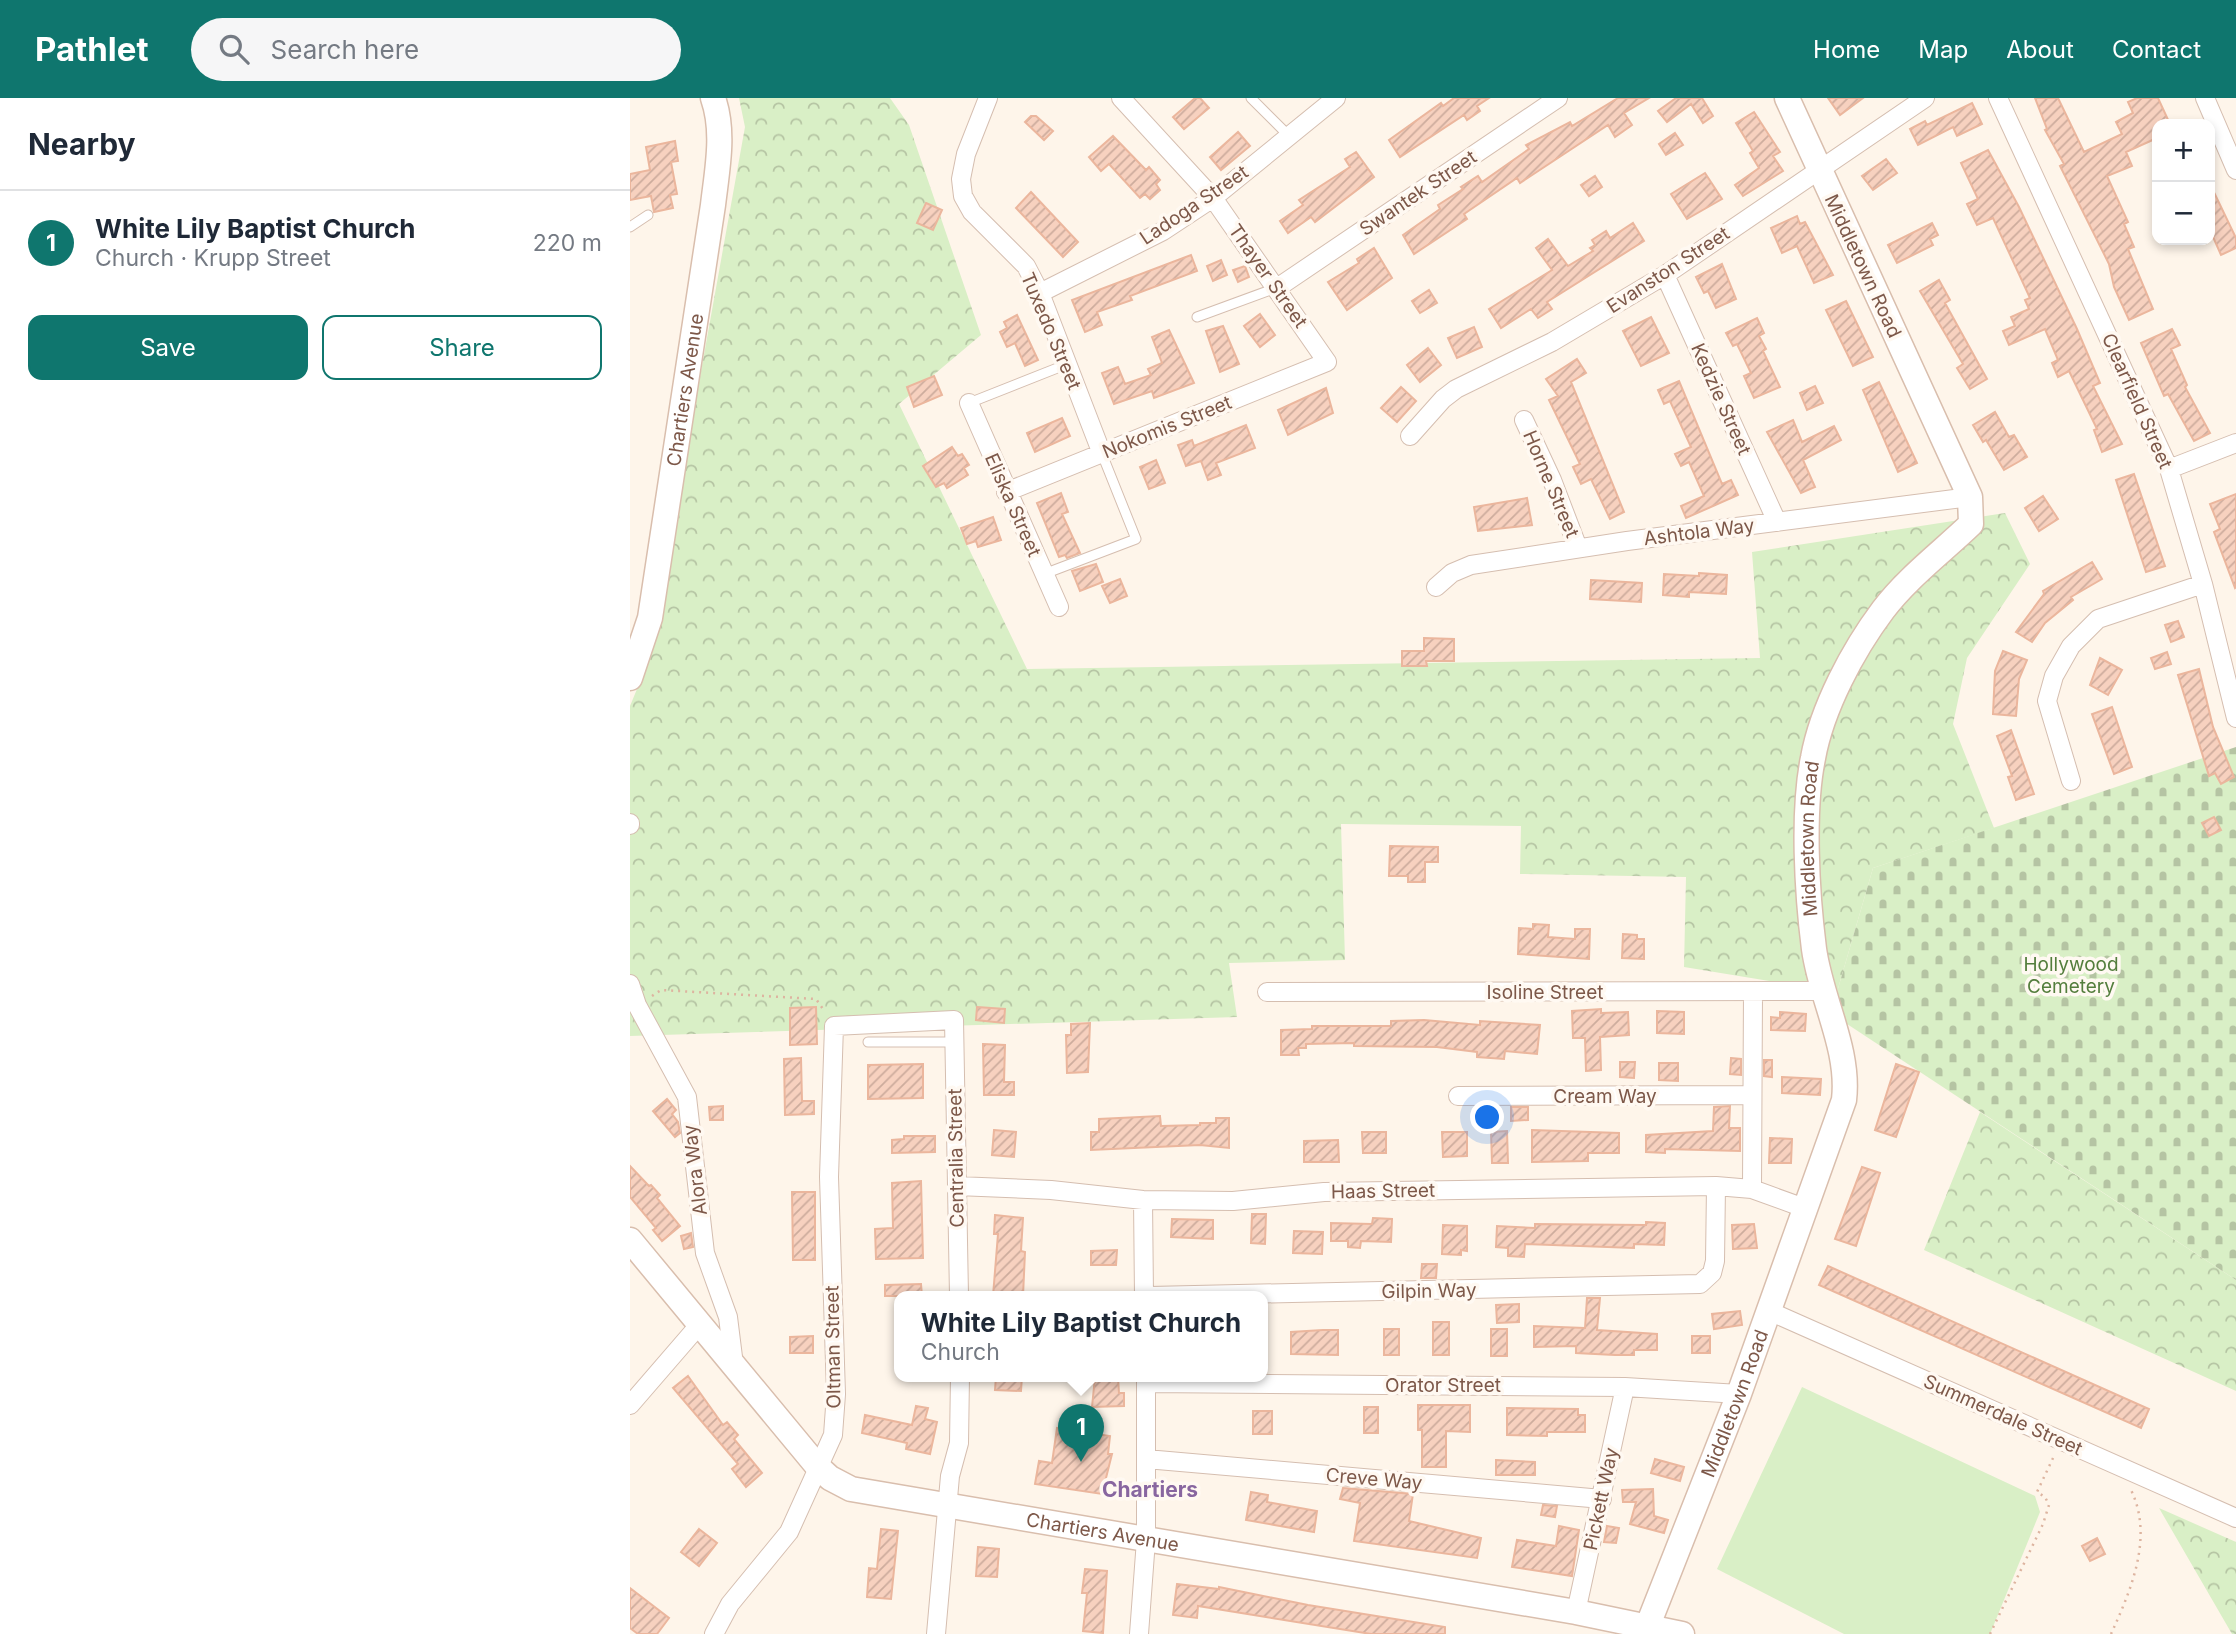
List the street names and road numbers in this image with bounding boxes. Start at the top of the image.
street label: Swantek Street [1355,145,1481,241]
street label: Ladoga Street [1135,160,1253,250]
street label: Middletown Road [1820,191,1906,341]
street label: Thayer Street [1224,220,1312,332]
street label: Evanston Street [1602,222,1734,318]
street label: Tuxedo Street [1016,269,1086,393]
street label: Chartiers Avenue [662,312,708,468]
street label: Clearfield Street [2097,330,2177,472]
street label: Kedzie Street [1686,340,1756,458]
street label: Nokomis Street [1099,391,1235,463]
street label: Horne Street [1518,427,1584,541]
street label: Eliska Street [980,450,1046,560]
street label: Ashtola Way [1642,514,1756,550]
street label: Middletown Road [1795,759,1824,917]
street label: Isoline Street [1487,981,1604,1004]
street label: Cream Way [1553,1085,1657,1108]
street label: Centralia Street [943,1088,969,1228]
street label: Alora Way [678,1123,712,1217]
street label: Haas Street [1331,1179,1435,1203]
street label: Gilpin Way [1381,1279,1477,1303]
street label: Oltman Street [820,1285,846,1409]
street label: Middletown Road [1696,1326,1773,1480]
street label: Summerdale Street [1920,1370,2086,1460]
street label: Orator Street [1385,1374,1501,1397]
street label: Pickett Way [1579,1445,1623,1553]
street label: Creve Way [1325,1463,1424,1495]
street label: Chartiers Avenue [1025,1507,1181,1556]

